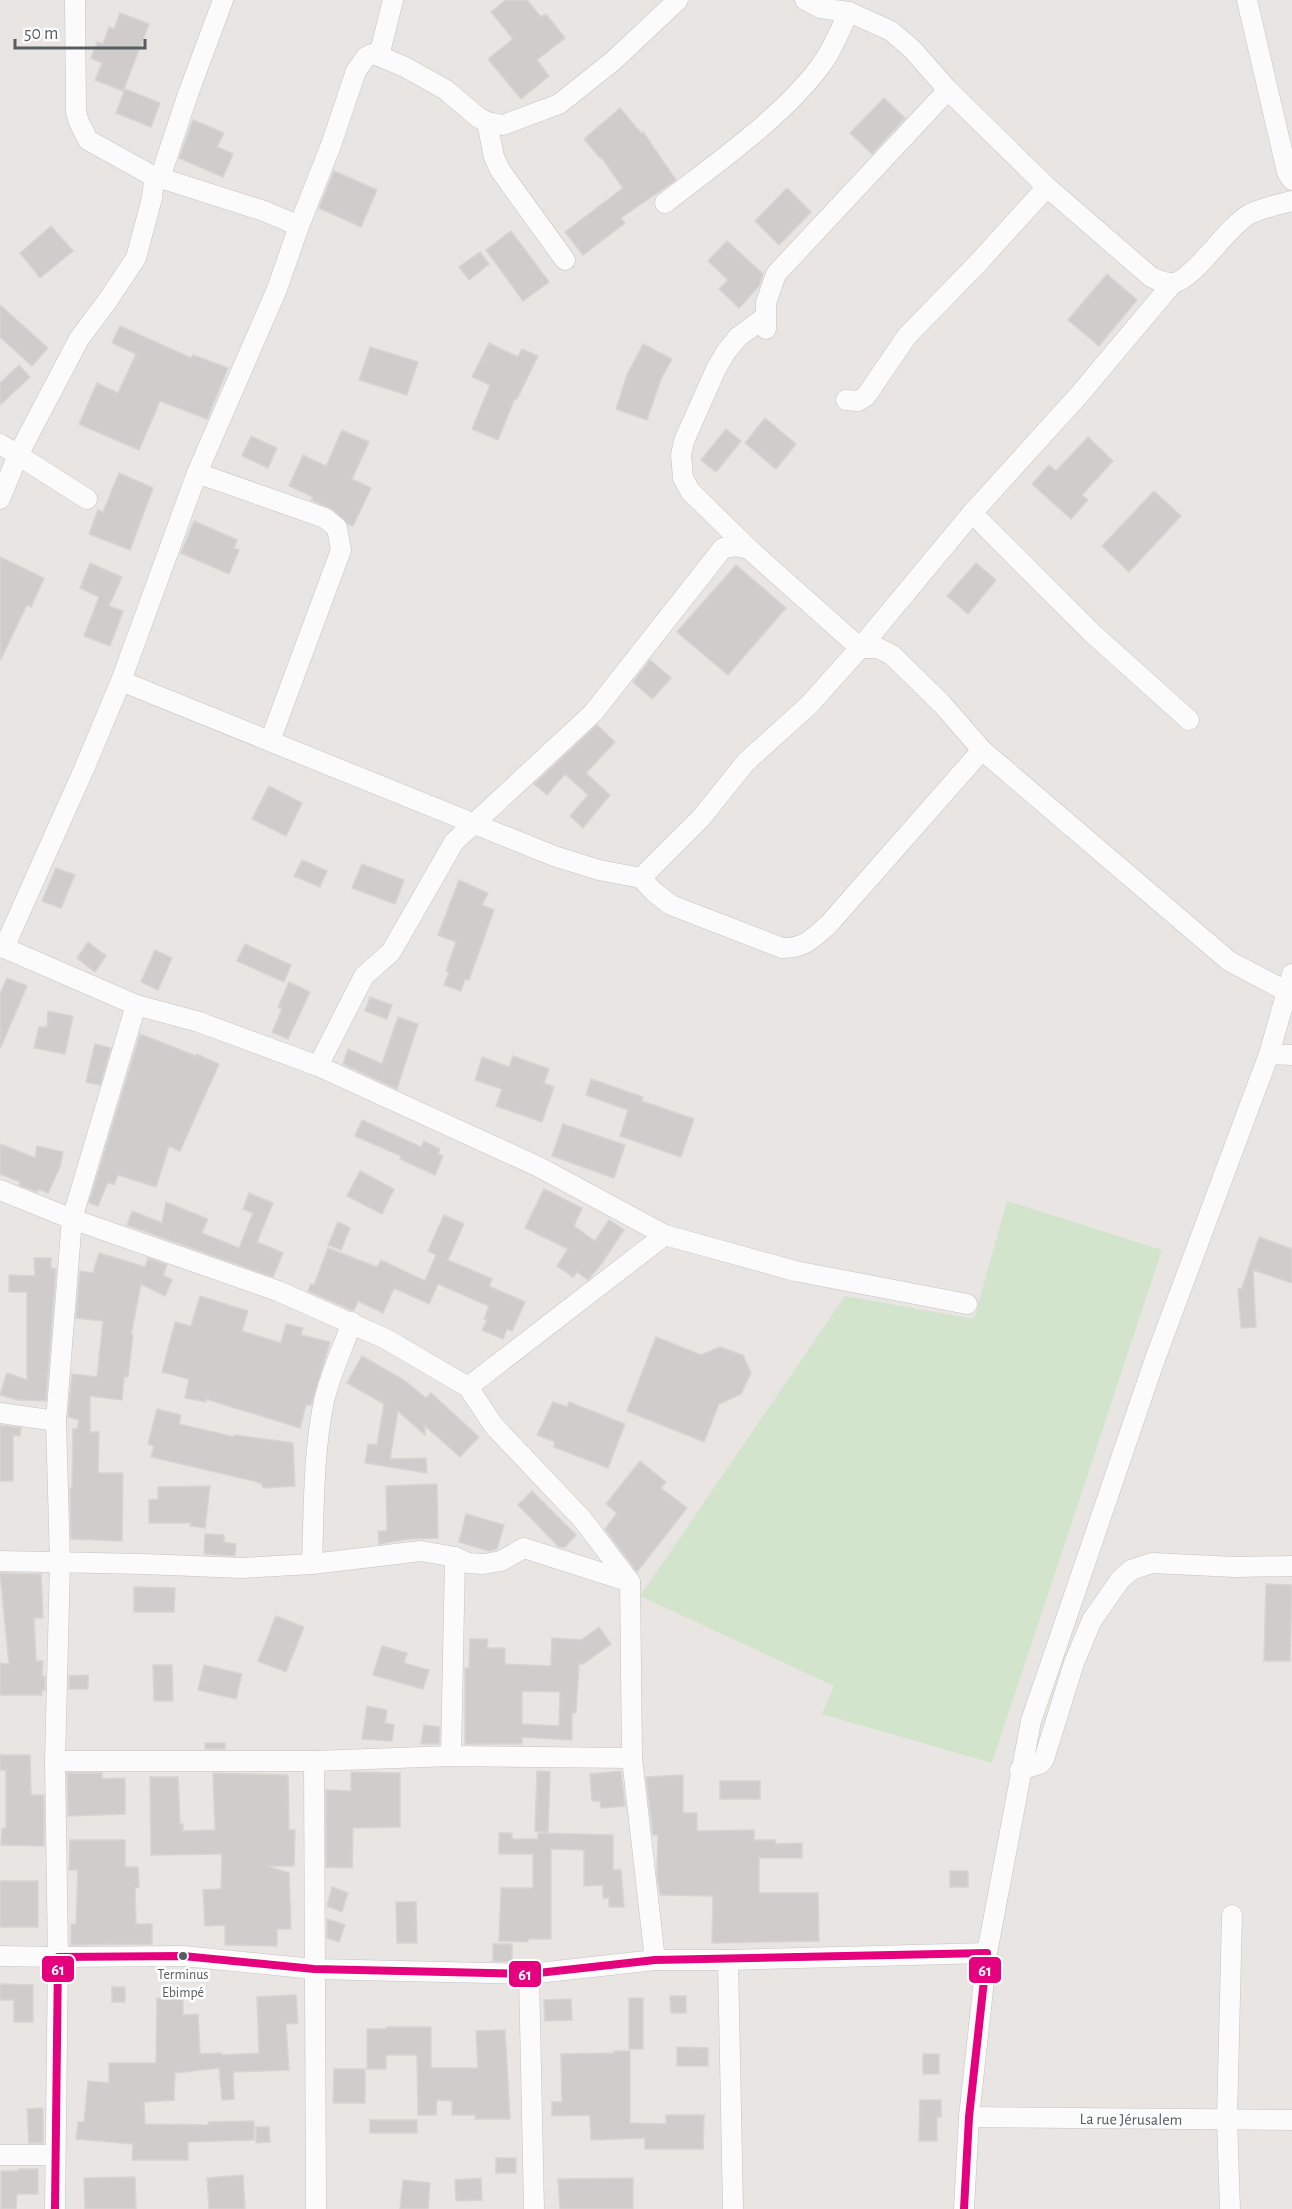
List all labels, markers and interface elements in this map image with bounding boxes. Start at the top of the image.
scale bar [15,12,146,50]
text: 50 m [24,25,58,43]
marker: Terminus Ebimpé [177,1950,189,1962]
line badge: 61 [41,1955,75,1983]
line badge: 61 [968,1956,1002,1984]
line badge: 61 [508,1960,542,1988]
text: 61 [51,1962,65,1978]
text: 61 [978,1963,992,1979]
text: 61 [518,1967,532,1983]
place label: Terminus Ebimpé [157,1968,209,2000]
street label: La rue Jérusalem [1079,2111,1183,2128]

